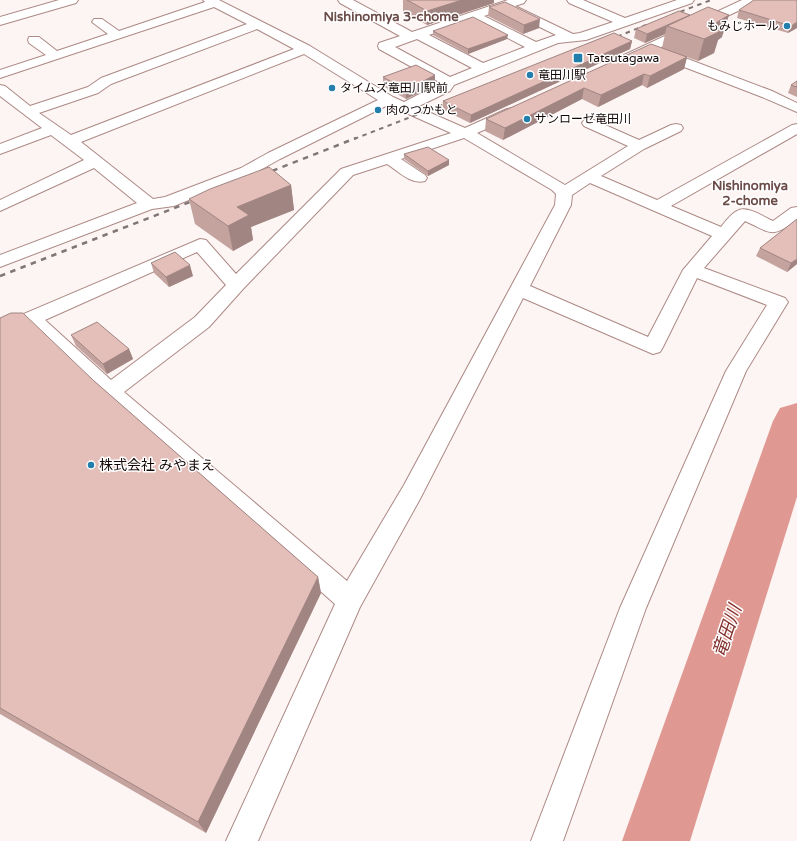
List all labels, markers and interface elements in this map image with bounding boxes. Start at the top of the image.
district label: Nishinomiya 3-chome [323,9,459,25]
place label: もみじホール [707,19,779,33]
marker: もみじホール [782,21,792,31]
place label: Tatsutagawa [587,51,659,65]
marker: Tatsutagawa [572,52,584,64]
place label: 竜田川駅 [538,68,586,82]
marker: 竜田川駅 [525,70,535,80]
place label: タイムズ竜田川駅前 [340,81,448,95]
marker: タイムズ竜田川駅前 [327,83,337,93]
place label: 肉のつかもと [386,103,458,117]
marker: 肉のつかもと [373,105,383,115]
place label: サンローゼ竜田川 [535,112,631,126]
marker: サンローゼ竜田川 [522,114,532,124]
district label: Nishinomiya 2-chome [712,178,788,209]
place label: 株式会社 みやまえ [99,457,215,474]
marker: 株式会社 みやまえ [86,460,96,470]
water label: 竜田川 [708,600,747,660]

